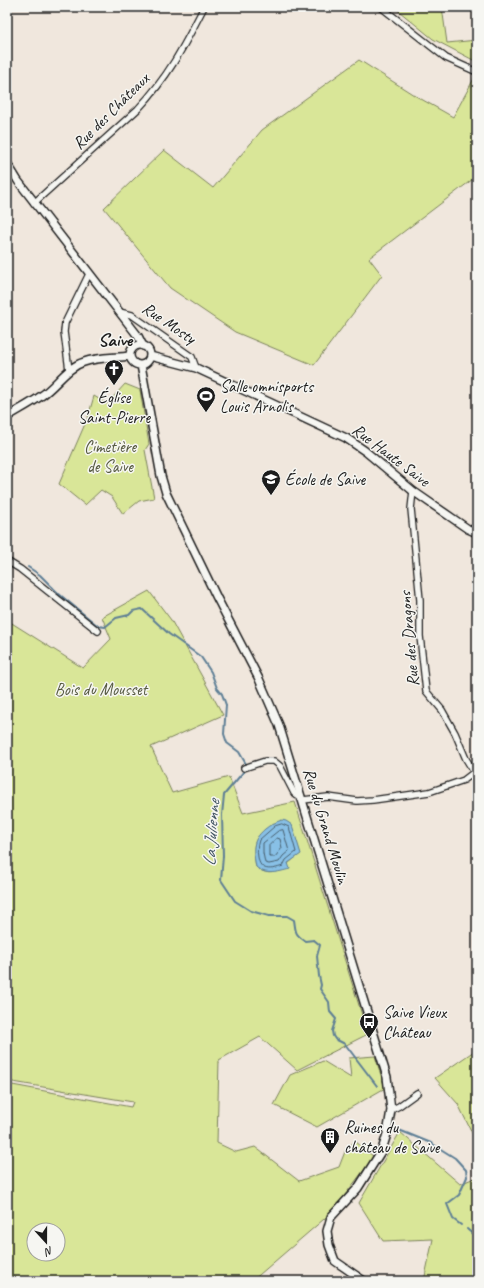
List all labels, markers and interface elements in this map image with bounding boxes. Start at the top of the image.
street label: Rue des Châteaux [68,67,155,154]
street label: Rue Mosty [138,298,201,349]
district label: Saive [98,328,134,352]
church icon: Église Saint-Pierre [103,358,125,386]
place label: Salle omnisports Louis Arnolis [220,376,315,417]
sports icon: Salle omnisports Louis Arnolis [195,385,217,413]
place label: Église Saint-Pierre [78,386,151,428]
street label: Rue Haute Saive [348,419,435,492]
park label: Cimetière de Saive [84,436,138,477]
school or university icon: École de Saive [260,468,282,496]
place label: École de Saive [285,468,367,490]
street label: Rue des Dragons [394,588,424,687]
park label: Bois du Mousset [55,679,150,700]
street label: Rue du Grand Moulin [298,765,354,888]
water label: La Julienne [198,796,225,867]
place label: Saive Vieux Château [383,1002,447,1043]
bus stop icon: Saive Vieux Château [358,1011,380,1039]
place label: Ruines du château de Saive [344,1117,441,1158]
building icon: Ruines du château de Saive [319,1126,341,1154]
north arrow [26,1222,66,1262]
text: N [42,1244,55,1260]

